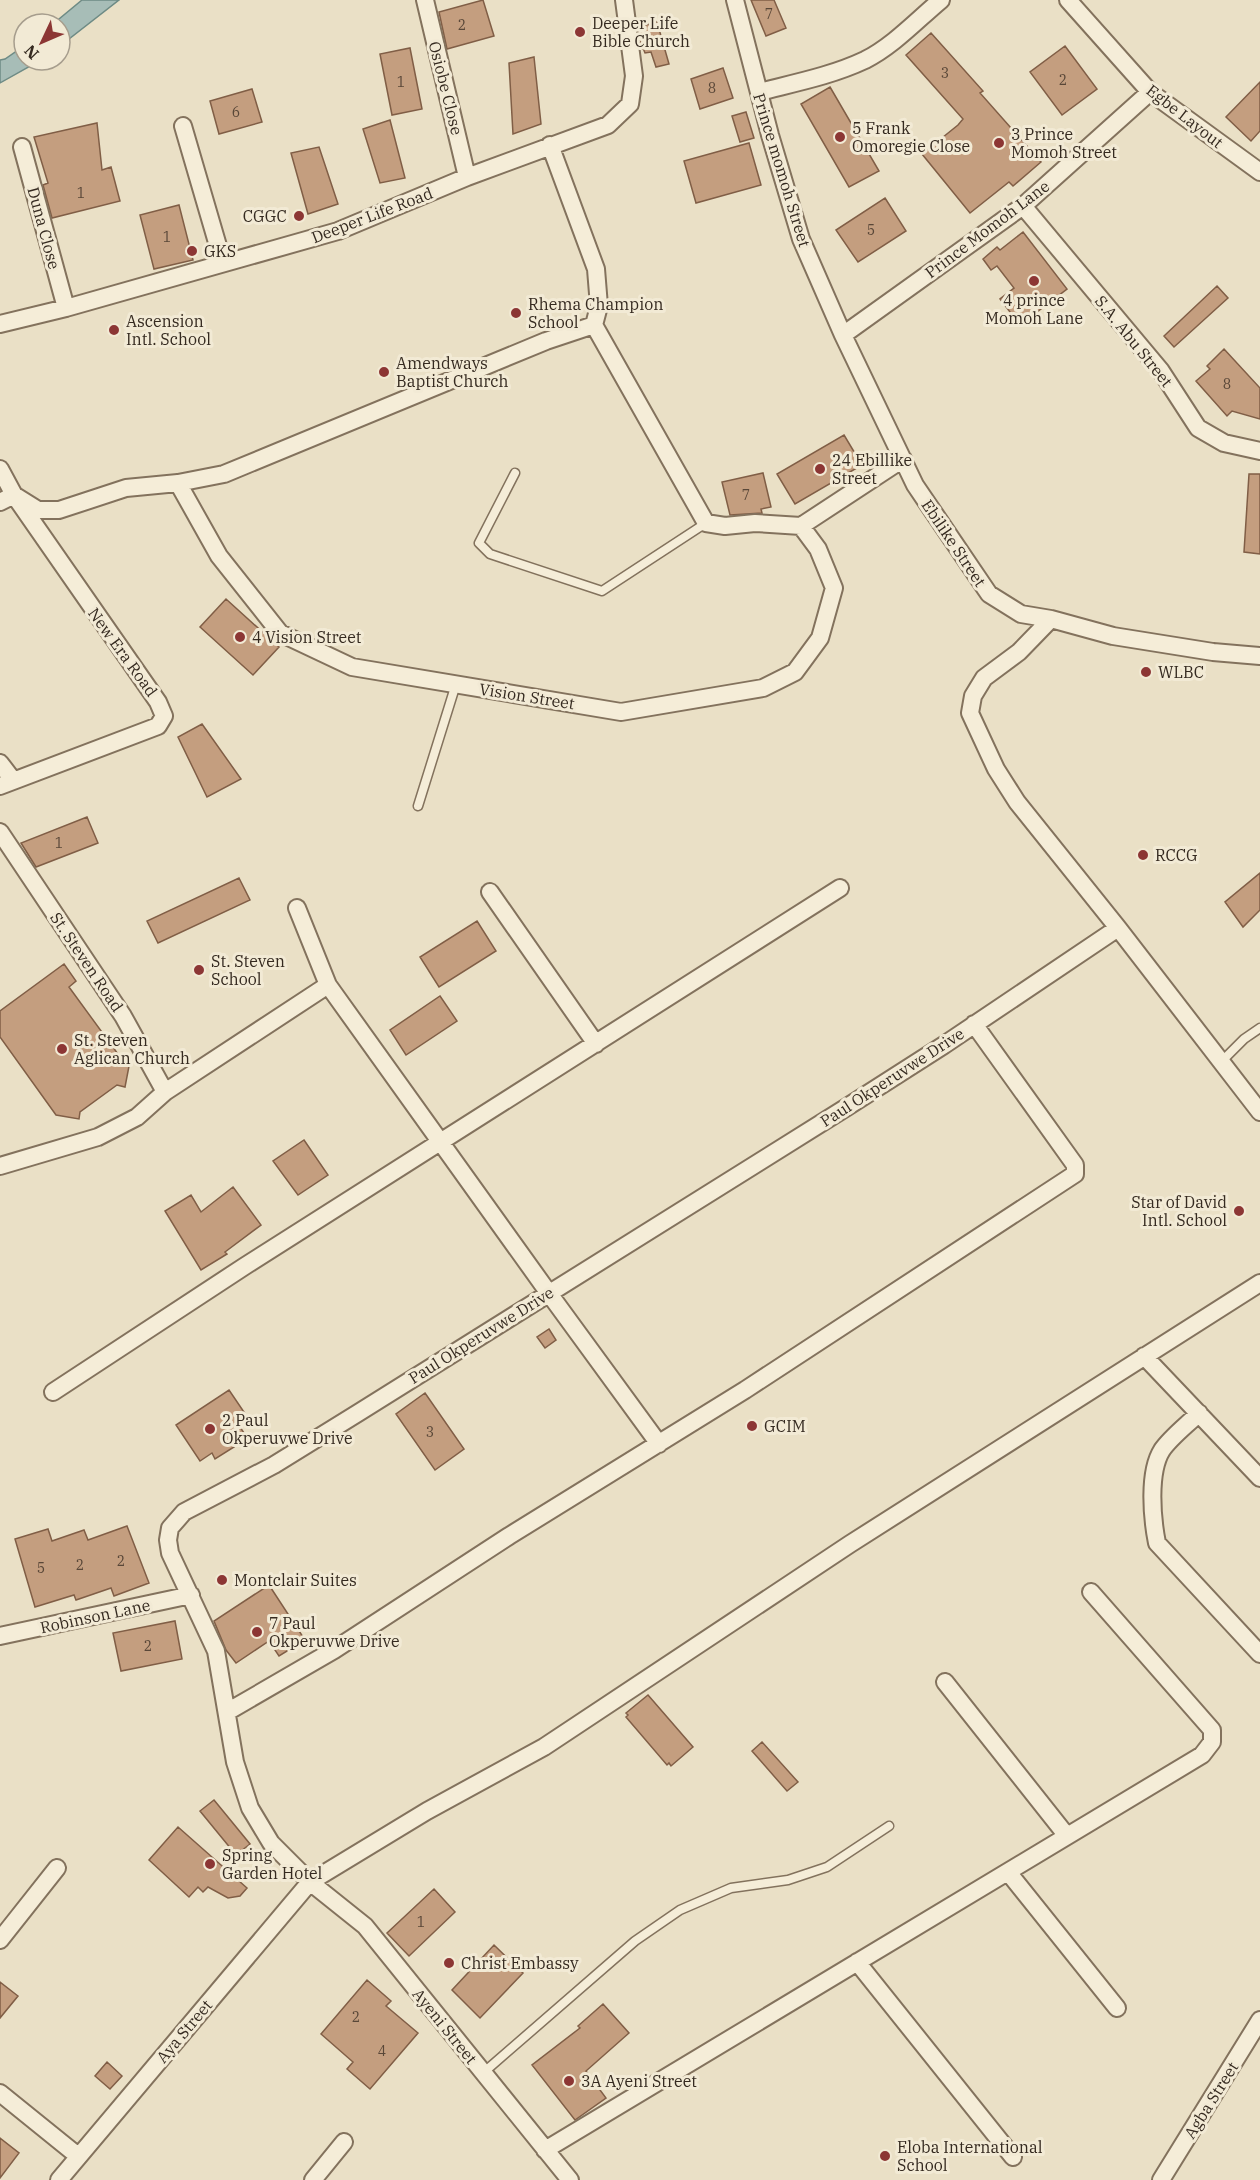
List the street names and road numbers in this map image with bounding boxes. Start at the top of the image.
street label: Osiobe Close [425,39,467,137]
street label: Egbe Layout [1143,80,1228,152]
street label: Prince momoh Street [749,91,815,250]
street label: Prince Momoh Lane [921,176,1053,282]
street label: Deeper Life Road [309,183,436,247]
street label: Duna Close [23,185,65,271]
street label: S.A. Abu Street [1091,291,1177,391]
street label: Ebilike Street [917,496,991,591]
street label: New Era Road [84,604,162,701]
street label: Vision Street [478,679,576,713]
street label: St. Steven Road [46,908,128,1016]
street label: Paul Okperuvwe Drive [816,1023,968,1131]
street label: Paul Okperuvwe Drive [405,1282,557,1388]
street label: Robinson Lane [38,1595,152,1637]
street label: Ayeni Street [408,1984,482,2068]
street label: Aya Street [152,1995,216,2067]
street label: Agba Street [1180,2058,1243,2142]

